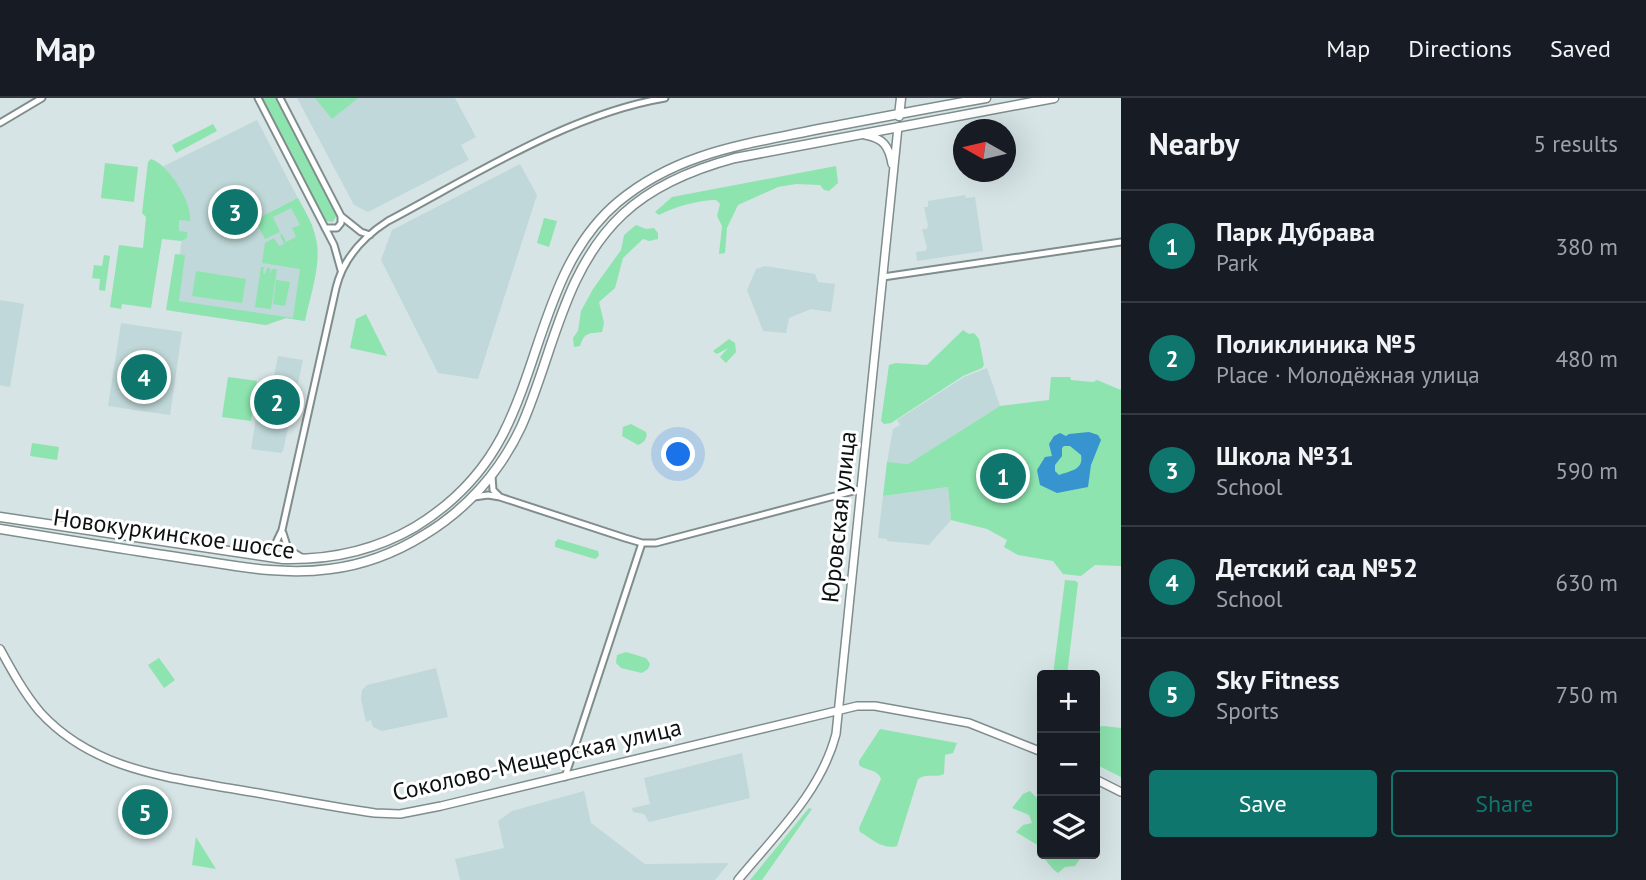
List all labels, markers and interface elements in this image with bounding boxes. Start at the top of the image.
text: Map [35,27,96,70]
text: Map [1326,33,1370,64]
text: Directions [1408,33,1512,64]
text: Saved [1550,33,1611,64]
north arrow [953,119,1016,182]
text: Nearby [1149,124,1239,163]
text: 5 results [1534,129,1618,158]
pin: 3 [212,186,258,238]
text: Парк Дубрава [1216,215,1375,248]
text: 1 [1165,232,1179,261]
text: 380 m [1556,232,1618,261]
text: Park [1216,248,1258,277]
text: Поликлиника №5 [1216,327,1417,360]
text: 2 [1165,344,1179,373]
text: 480 m [1556,344,1618,373]
pin: 4 [121,351,167,403]
text: Place · Молодёжная улица [1216,360,1480,389]
pin: 2 [254,376,300,428]
street label: Юровская улица [814,430,863,604]
your location [661,437,695,471]
text: Школа №31 [1216,439,1354,472]
pin: 1 [980,450,1026,502]
text: 3 [1165,456,1179,485]
text: 590 m [1556,456,1618,485]
text: School [1216,472,1283,501]
street label: Новокуркинское шоссе [51,501,297,566]
text: Детский сад №52 [1216,551,1418,584]
text: 4 [1165,568,1179,597]
text: 630 m [1556,568,1618,597]
text: School [1216,584,1283,613]
text: Sky Fitness [1216,663,1340,696]
map controls [1037,670,1100,859]
button: + [1037,670,1100,733]
text: 5 [1165,680,1179,709]
text: 750 m [1556,680,1618,709]
text: Sports [1216,696,1279,725]
street label: Соколово-Мещерская улица [389,711,684,808]
button: − [1037,733,1100,796]
button: Save [1149,770,1377,837]
button: Share [1391,770,1618,837]
pin: 5 [122,786,168,838]
button: layers [1037,796,1100,859]

